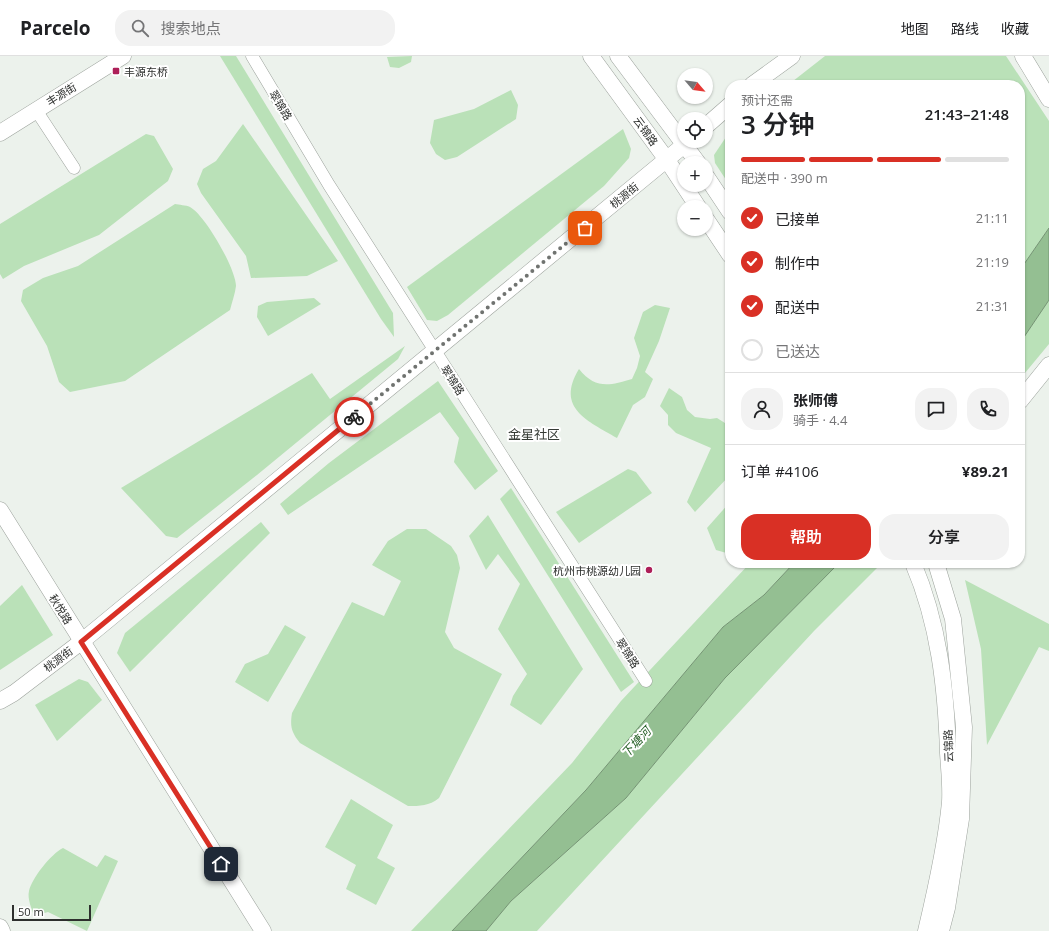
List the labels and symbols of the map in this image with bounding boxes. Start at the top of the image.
place label: 丰源东桥 [124,64,168,79]
marker: 丰源东桥 [111,66,121,76]
north arrow [677,68,713,104]
street label: 丰源街 [43,79,79,109]
street label: 翠锦路 [266,87,296,123]
street label: 云锦路 [630,113,662,149]
street label: 桃源街 [606,179,642,211]
pin [568,211,602,245]
street label: 翠锦路 [438,362,468,398]
courier [334,397,374,437]
district label: 金星社区 [508,425,560,443]
place label: 杭州市桃源幼儿园 [553,563,641,578]
marker: 杭州市桃源幼儿园 [644,565,654,575]
street label: 秋悦路 [46,591,76,627]
street label: 翠锦路 [613,635,643,671]
street label: 桃源街 [40,643,76,675]
water label: 下塘河 [618,722,656,761]
street label: 云锦路 [940,729,956,763]
pin [204,847,238,881]
scale bar [12,903,91,922]

